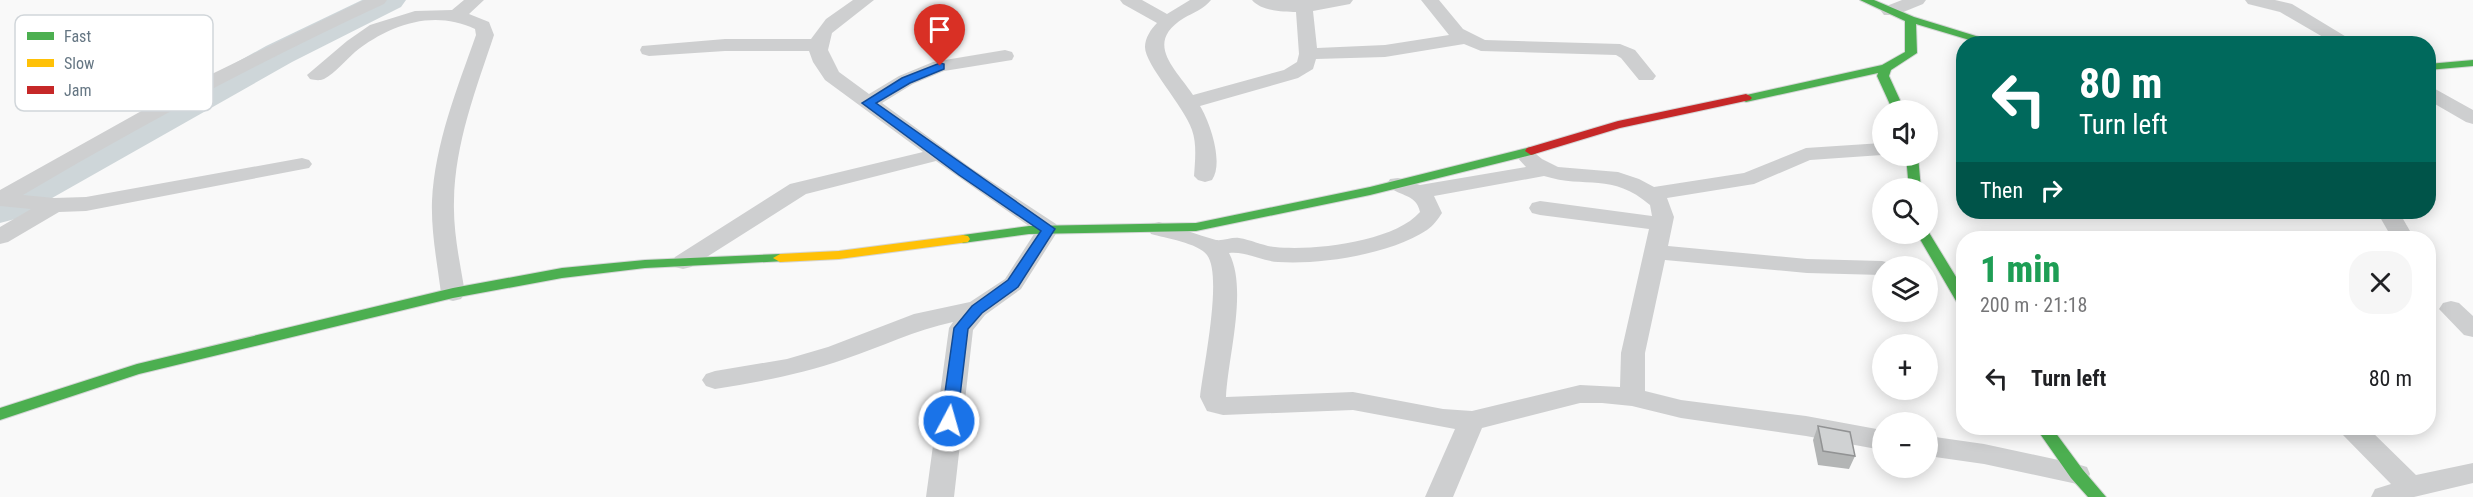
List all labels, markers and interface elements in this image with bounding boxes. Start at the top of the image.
pin [914,4,965,66]
icon: arrive [923,13,956,46]
legend [15,15,213,111]
text: Fast [64,27,91,46]
text: Slow [64,54,94,73]
text: 80 m [2079,59,2162,108]
icon: left [1980,60,2058,138]
text: Jam [64,81,91,100]
map controls [1872,100,1938,478]
button: sound [1872,100,1938,166]
text: Turn left [2079,109,2168,141]
icon: right [2035,174,2068,207]
button: search [1872,178,1938,244]
text: Then [1980,178,2023,203]
text: 1 min [1980,249,2060,291]
button: close [2349,251,2412,314]
button: layers [1872,256,1938,322]
text: 200 m · 21:18 [1980,293,2087,317]
button: + [1872,334,1938,400]
icon: left [1980,362,2013,395]
text: Turn left [2031,366,2106,391]
text: 80 m [2369,366,2412,391]
position arrow [917,389,981,453]
button: − [1872,412,1938,478]

